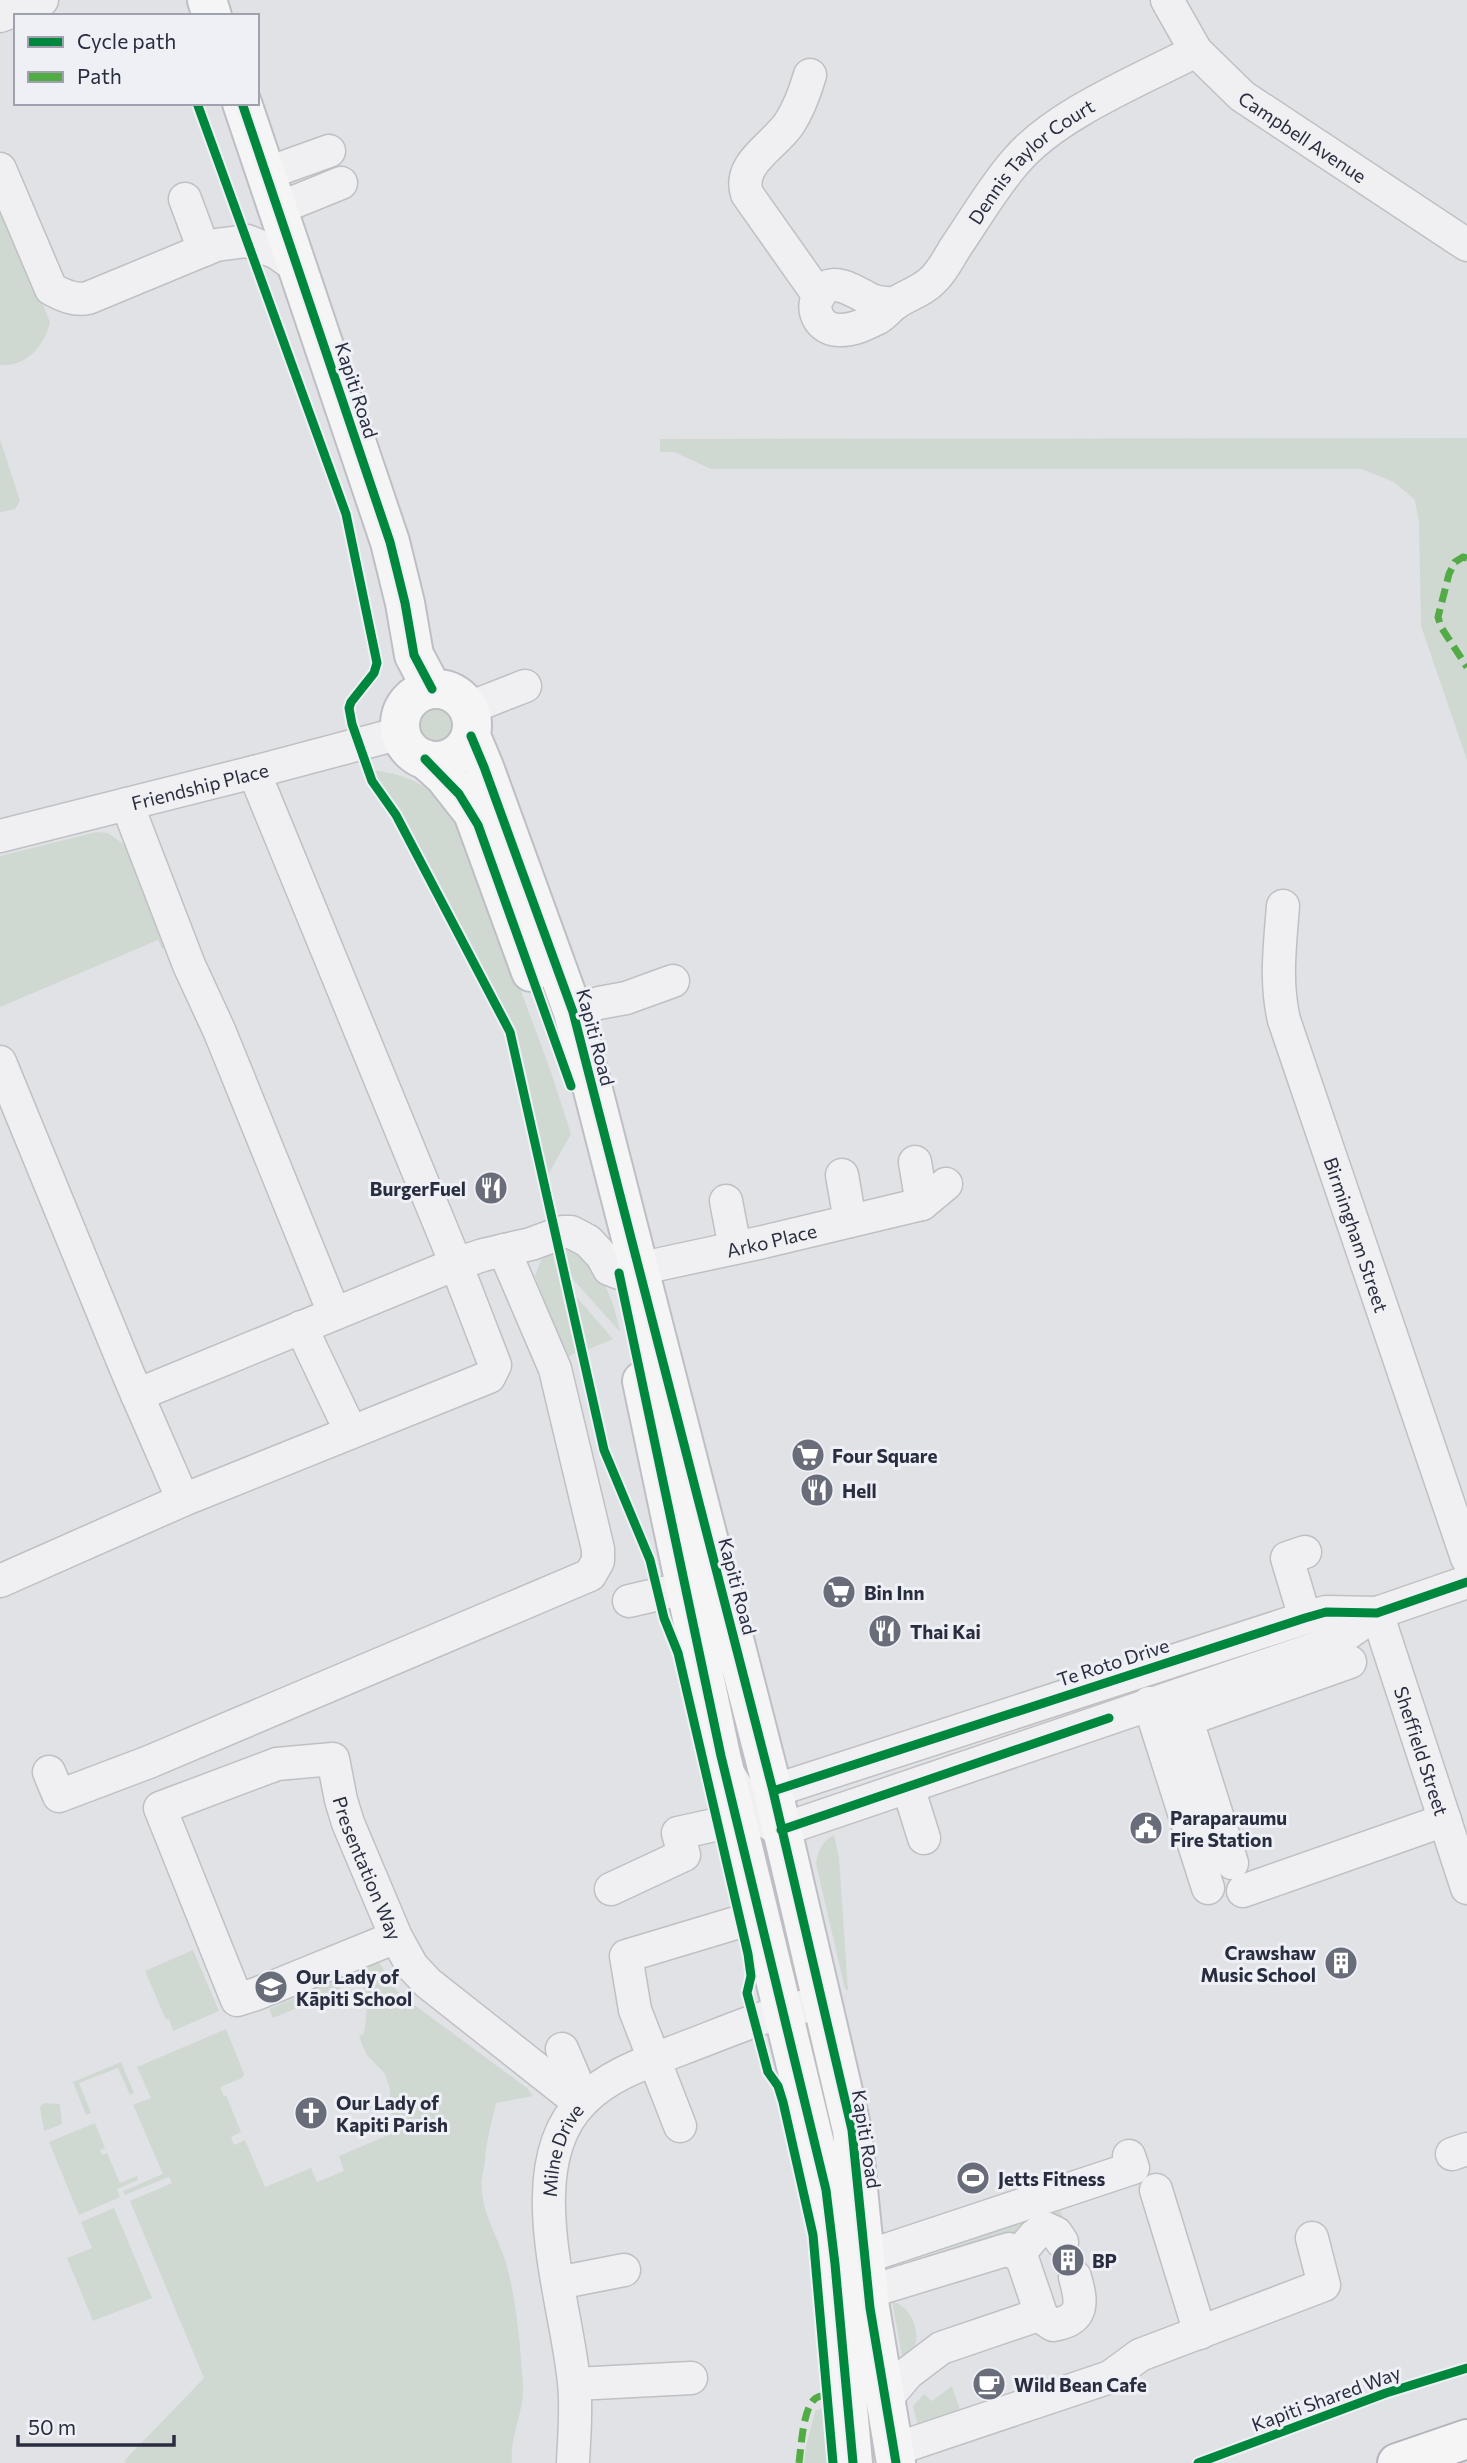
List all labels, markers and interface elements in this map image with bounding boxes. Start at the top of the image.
legend [14,14,259,105]
text: Cycle path [77,28,176,53]
text: Path [77,63,122,88]
street label: Campbell Avenue [1234,86,1371,187]
street label: Dennis Taylor Court [963,93,1098,228]
street label: Kapiti Road [331,339,383,441]
street label: Friendship Place [129,757,271,814]
street label: Kapiti Road [572,986,620,1088]
street label: Birmingham Street [1320,1154,1394,1315]
restaurant icon: BurgerFuel [472,1169,510,1207]
place label: BurgerFuel [370,1177,466,1200]
street label: Arko Place [724,1218,819,1261]
supermarket icon: Four Square [789,1436,827,1474]
place label: Four Square [832,1444,937,1467]
restaurant icon: Hell [798,1471,836,1509]
place label: Hell [842,1479,877,1502]
street label: Kapiti Road [714,1535,762,1637]
supermarket icon: Bin Inn [820,1573,858,1611]
place label: Bin Inn [864,1581,924,1604]
restaurant icon: Thai Kai [866,1612,904,1650]
place label: Thai Kai [910,1620,981,1643]
street label: Te Roto Drive [1054,1633,1172,1691]
street label: Sheffield Street [1390,1683,1454,1819]
street label: Presentation Way [329,1793,407,1943]
place label: Paraparaumu Fire Station [1170,1806,1287,1851]
public building icon: Paraparaumu Fire Station [1127,1809,1165,1847]
place label: Crawshaw Music School [1201,1941,1316,1986]
building icon: Crawshaw Music School [1322,1944,1360,1982]
place label: Our Lady of Kāpiti School [296,1965,412,2010]
school or university icon: Our Lady of Kāpiti School [252,1968,290,2006]
street label: Kapiti Road [848,2088,886,2190]
place label: Our Lady of Kapiti Parish [336,2091,448,2136]
church icon: Our Lady of Kapiti Parish [292,2094,330,2132]
street label: Milne Drive [537,2098,587,2198]
sports icon: Jetts Fitness [954,2159,992,2197]
place label: Jetts Fitness [998,2167,1106,2190]
building icon: BP [1049,2241,1087,2279]
place label: BP [1092,2249,1117,2272]
street label: Kapiti Shared Way [1248,2360,1404,2436]
cafe icon: Wild Bean Cafe [970,2365,1008,2403]
place label: Wild Bean Cafe [1014,2373,1147,2396]
scale bar [18,2404,173,2448]
text: 50 m [28,2414,76,2439]

